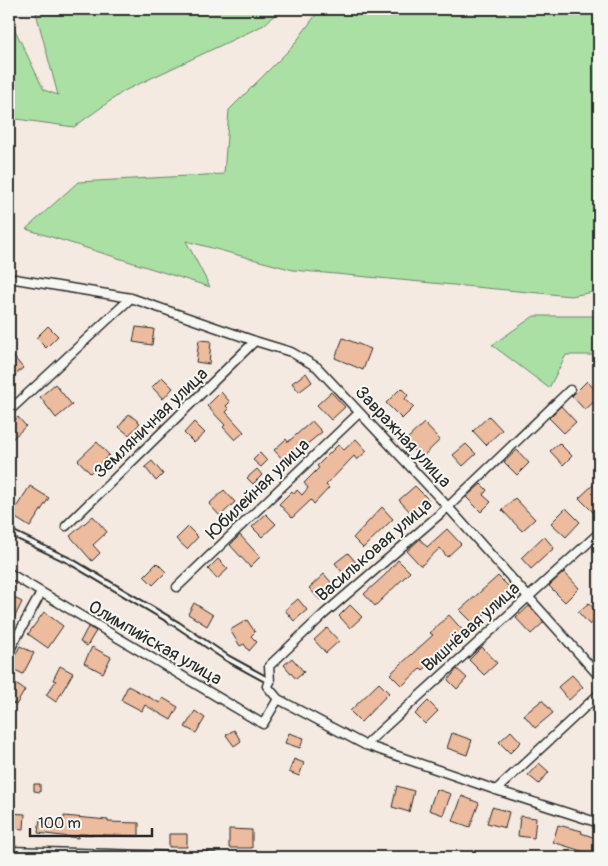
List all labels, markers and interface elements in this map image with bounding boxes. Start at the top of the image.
street label: Земляничная улица [89,363,213,483]
street label: Завражная улица [350,381,456,493]
street label: Юбилейная улица [201,434,315,544]
street label: Васильковая улица [311,493,437,607]
street label: Вишнёвая улица [417,577,525,677]
street label: Олимпийская улица [84,595,226,691]
scale bar [30,806,152,838]
text: 100 m [38,814,81,833]

